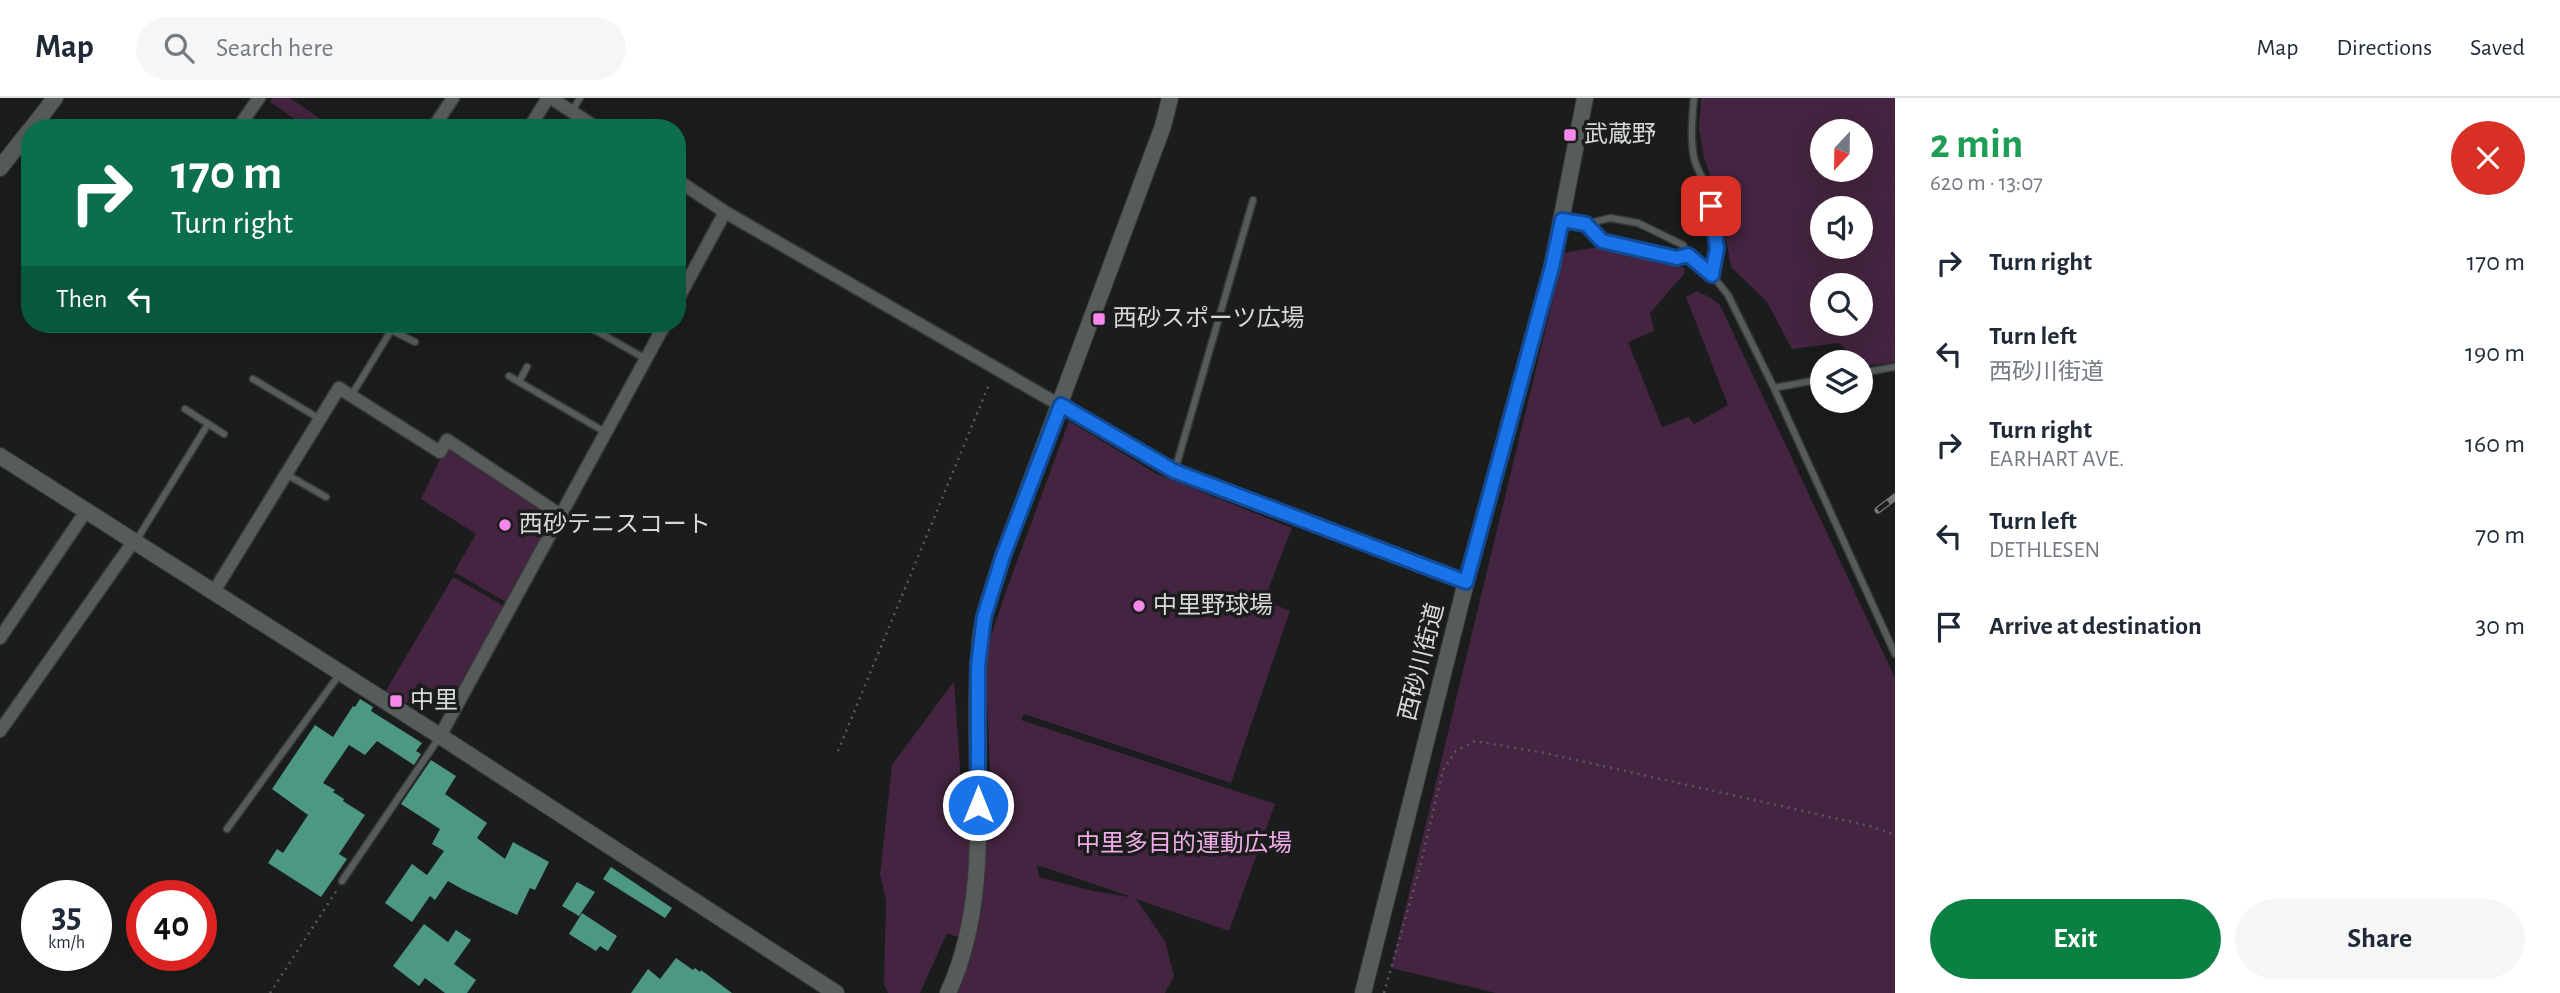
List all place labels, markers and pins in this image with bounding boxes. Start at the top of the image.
place label: 武蔵野 [1584,121,1656,147]
marker: 武蔵野 [1562,127,1578,143]
pin [1681,176,1741,236]
place label: 西砂スポーツ広場 [1113,305,1305,331]
marker: 西砂スポーツ広場 [1091,311,1107,327]
place label: 西砂テニスコート [519,511,711,537]
marker: 西砂テニスコート [497,517,513,533]
place label: 中里野球場 [1153,592,1273,618]
marker: 中里野球場 [1131,598,1147,614]
place label: 中里 [410,687,458,713]
marker: 中里 [388,693,404,709]

